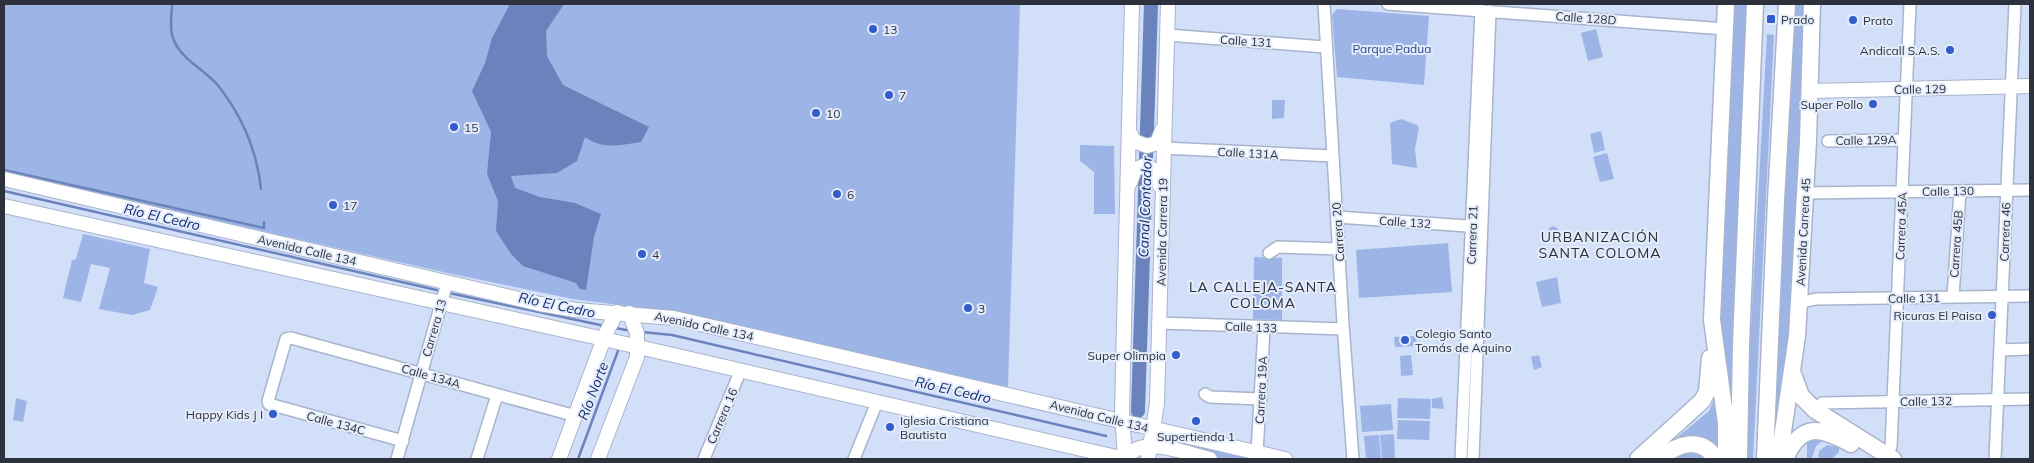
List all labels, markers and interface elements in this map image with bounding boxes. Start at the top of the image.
street label: Calle 128D [1555,8,1617,28]
place label: Prado [1781,12,1814,27]
marker: Prado [1765,13,1777,25]
place label: Prato [1863,13,1893,28]
marker: Prato [1847,14,1859,26]
place label: 13 [883,22,897,37]
marker: 13 [867,23,879,35]
street label: Calle 131 [1219,32,1273,50]
park label: Parque Padua [1353,41,1431,56]
place label: Andicall S.A.S. [1860,43,1940,58]
marker: Andicall S.A.S. [1944,44,1956,56]
street label: Calle 129 [1894,81,1946,97]
place label: 7 [899,88,906,103]
marker: 7 [883,89,895,101]
place label: Super Pollo [1800,97,1863,112]
marker: Super Pollo [1867,98,1879,110]
place label: 10 [826,106,840,121]
marker: 10 [810,107,822,119]
place label: 15 [464,120,478,135]
marker: 15 [448,121,460,133]
street label: Calle 129A [1835,132,1897,148]
street label: Calle 131A [1217,144,1279,162]
water label: Canal Contador [1134,155,1156,258]
street label: Avenida Carrera 19 [1154,178,1170,286]
street label: Avenida Carrera 45 [1793,178,1813,286]
street label: Calle 130 [1922,183,1974,199]
place label: 6 [847,187,854,202]
marker: 6 [831,188,843,200]
street label: Carrera 45A [1892,191,1910,260]
place label: 17 [343,198,357,213]
water label: Río El Cedro [122,199,202,235]
marker: 17 [327,199,339,211]
street label: Carrera 20 [1328,202,1348,262]
street label: Carrera 46 [1996,202,2014,262]
street label: Carrera 21 [1463,205,1481,265]
street label: Carrera 45B [1946,210,1966,278]
street label: Calle 132 [1378,213,1432,231]
district label: URBANIZACIÓN SANTA COLOMA [1538,228,1662,262]
street label: Avenida Calle 134 [256,231,358,269]
place label: 4 [652,247,659,262]
marker: 4 [636,248,648,260]
district label: LA CALLEJA-SANTA COLOMA [1189,278,1337,312]
water label: Río El Cedro [517,288,597,322]
street label: Calle 131 [1888,290,1940,306]
street label: Carrera 13 [419,297,449,359]
place label: 3 [978,301,985,316]
marker: 3 [962,302,974,314]
street label: Avenida Calle 134 [653,308,755,344]
place label: Ricuras El Paisa [1894,308,1982,323]
marker: Ricuras El Paisa [1986,309,1998,321]
street label: Calle 133 [1225,319,1277,335]
place label: Colegio Santo Tomás de Aquino [1415,326,1512,355]
marker: Colegio Santo Tomás de Aquino [1399,334,1411,346]
place label: Super Olimpia [1088,348,1166,363]
marker: Super Olimpia [1170,349,1182,361]
street label: Carrera 19A [1252,355,1270,424]
water label: Río Norte [574,359,612,423]
street label: Calle 134A [400,360,463,392]
water label: Río El Cedro [913,372,993,408]
street label: Carrera 16 [703,386,741,446]
street label: Calle 132 [1900,393,1952,409]
street label: Avenida Calle 134 [1048,397,1150,435]
place label: Happy Kids J I [186,407,263,422]
marker: Happy Kids J I [267,408,279,420]
street label: Calle 134C [305,408,367,438]
place label: Iglesia Cristiana Bautista [900,413,989,442]
marker: Supertienda 1 [1190,415,1202,427]
marker: Iglesia Cristiana Bautista [884,421,896,433]
place label: Supertienda 1 [1157,429,1235,444]

